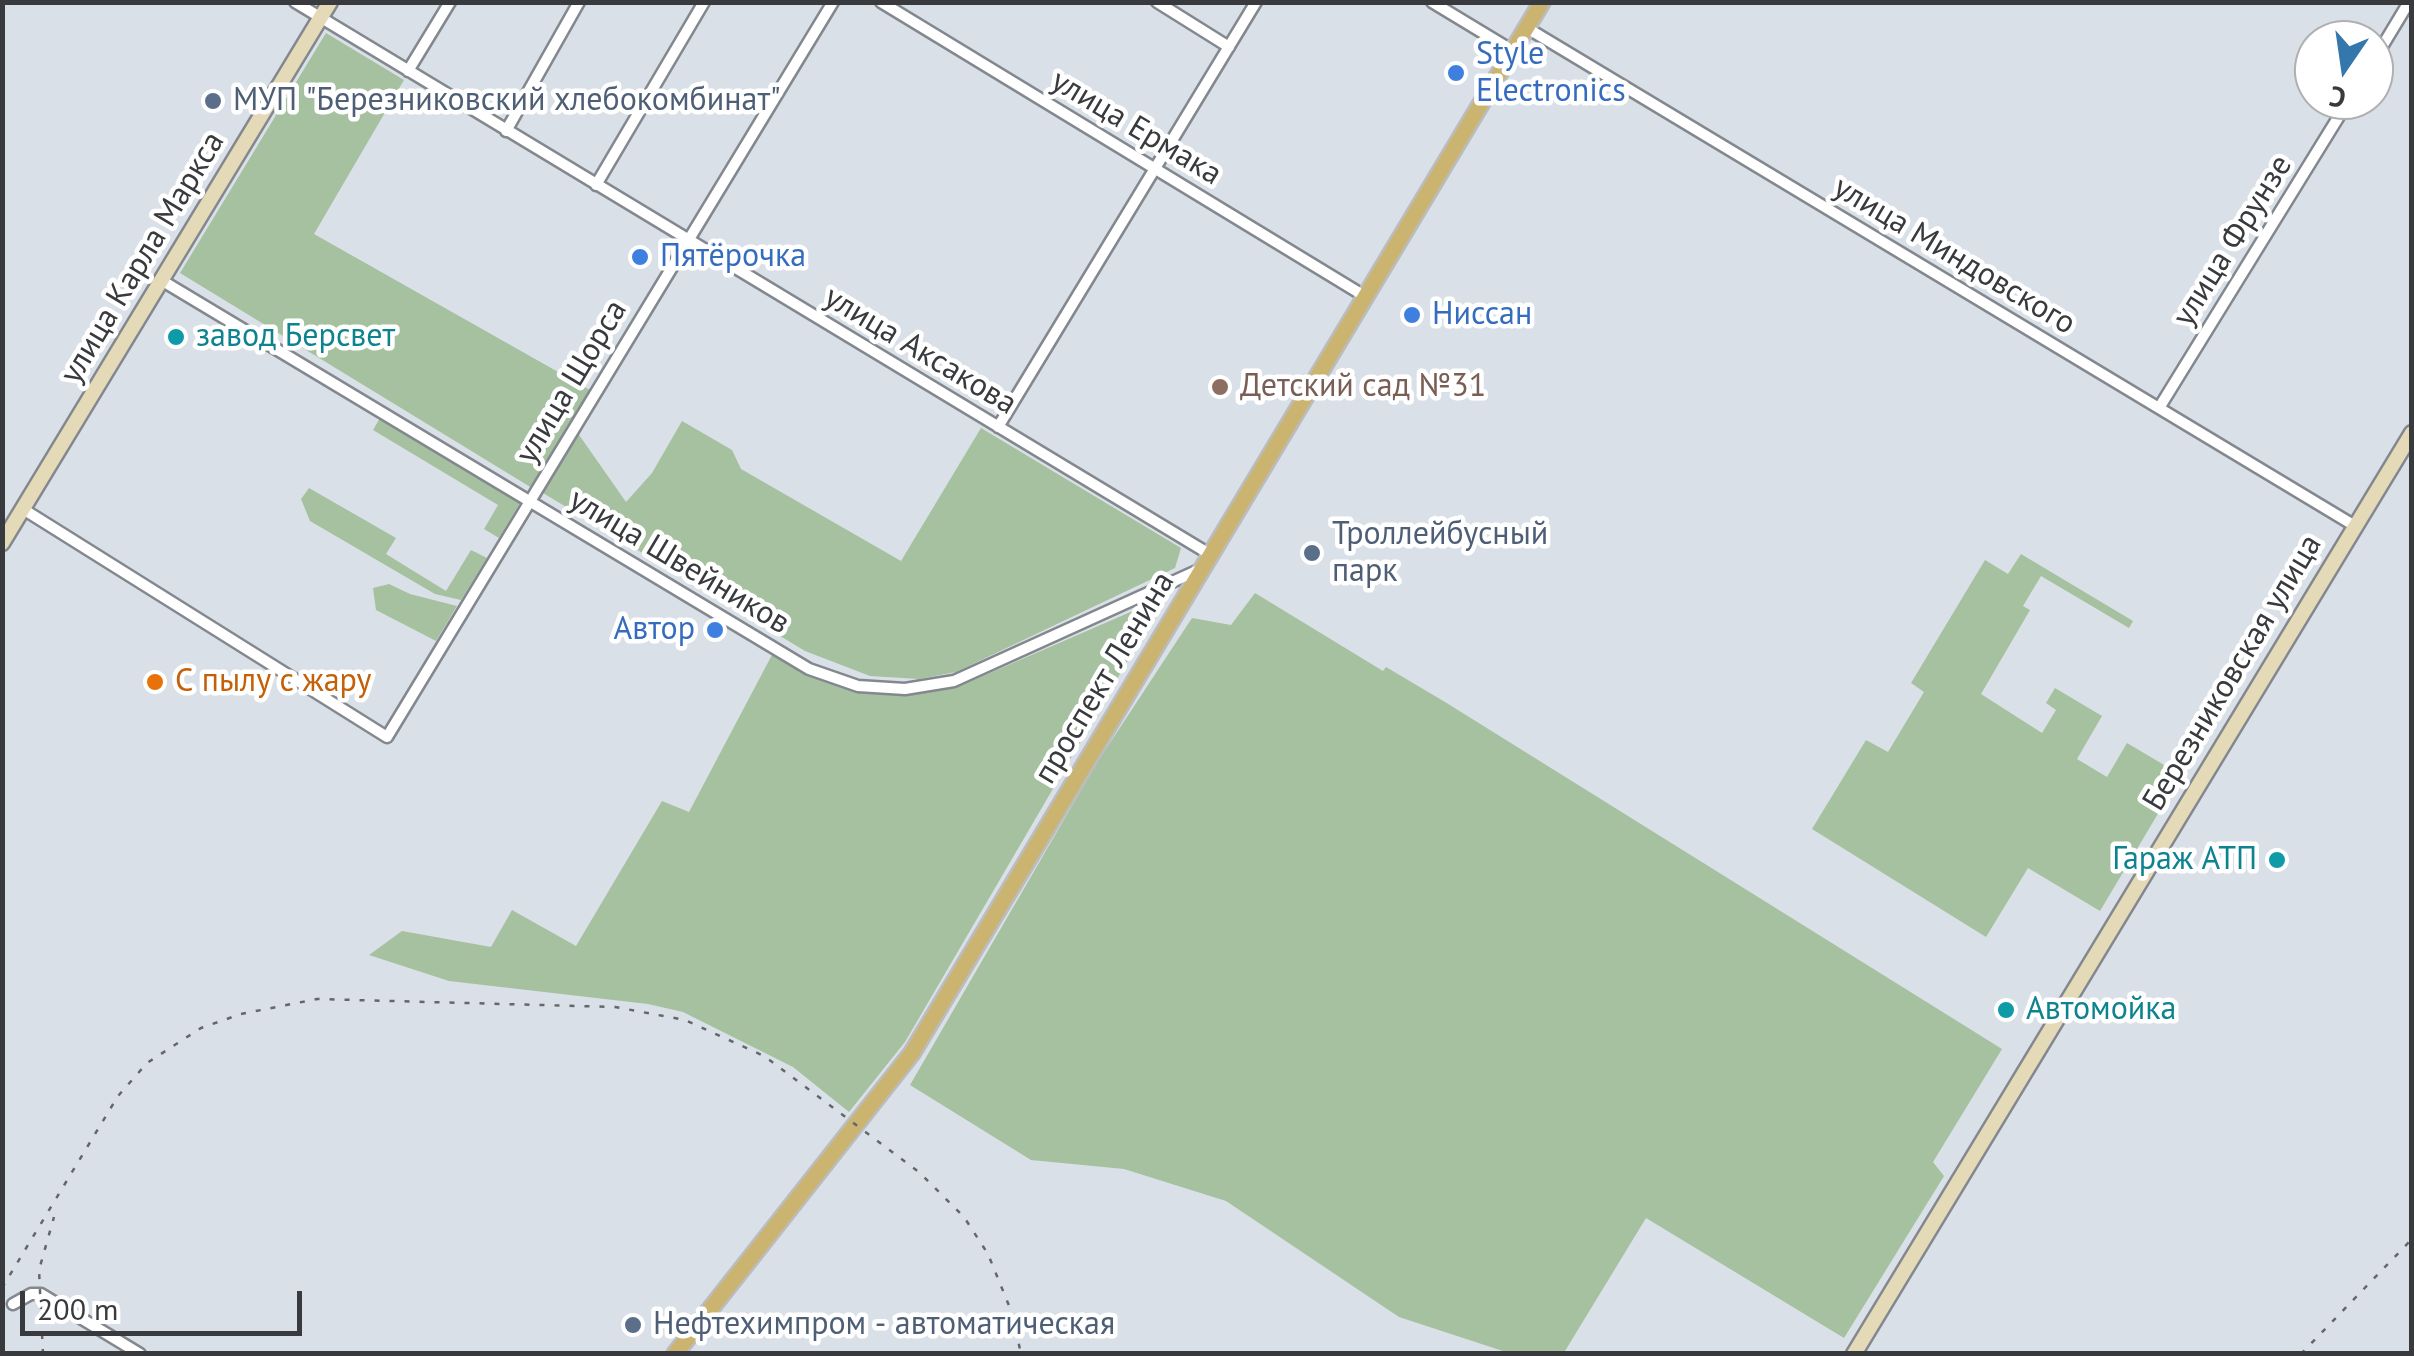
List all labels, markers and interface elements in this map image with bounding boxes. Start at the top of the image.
north arrow [2294,20,2394,120]
place label: Style Electronics [1476,36,1626,111]
street label: улица Ермака [1044,62,1228,194]
marker: Style Electronics [1445,62,1467,84]
text: С [2326,78,2349,118]
place label: МУП "Березниковский хлебокомбинат" [233,82,781,120]
marker: МУП "Березниковский хлебокомбинат" [202,90,224,112]
street label: улица Карла Маркса [53,125,233,391]
street label: улица Фрунзе [2165,148,2301,334]
street label: улица Миндовского [1826,169,2082,343]
place label: Пятёрочка [660,238,806,276]
marker: Пятёрочка [629,246,651,268]
street label: улица Аксакова [817,278,1023,424]
street label: улица Щорса [508,293,636,471]
place label: Ниссан [1432,296,1532,334]
marker: Ниссан [1401,304,1423,326]
place label: завод Берсвет [196,318,395,356]
marker: завод Берсвет [165,326,187,348]
place label: Детский сад №31 [1240,368,1486,406]
marker: Детский сад №31 [1209,376,1231,398]
street label: улица Швейников [562,481,796,643]
place label: Троллейбусный парк [1332,516,1548,591]
street label: Березниковская улица [2135,528,2331,818]
marker: Троллейбусный парк [1301,542,1323,564]
street label: проспект Ленина [1027,565,1183,791]
place label: Автор [614,611,695,649]
marker: Автор [704,619,726,641]
place label: С пылу с жару [175,663,371,701]
marker: С пылу с жару [144,671,166,693]
place label: Гараж АТП [2112,841,2257,879]
marker: Гараж АТП [2266,849,2288,871]
place label: Автомойка [2026,991,2176,1029]
marker: Автомойка [1995,999,2017,1021]
scale bar [25,1271,308,1333]
text: 200 m [37,1289,118,1328]
place label: Нефтехимпром - автоматическая [653,1306,1115,1344]
marker: Нефтехимпром - автоматическая [622,1314,644,1336]

